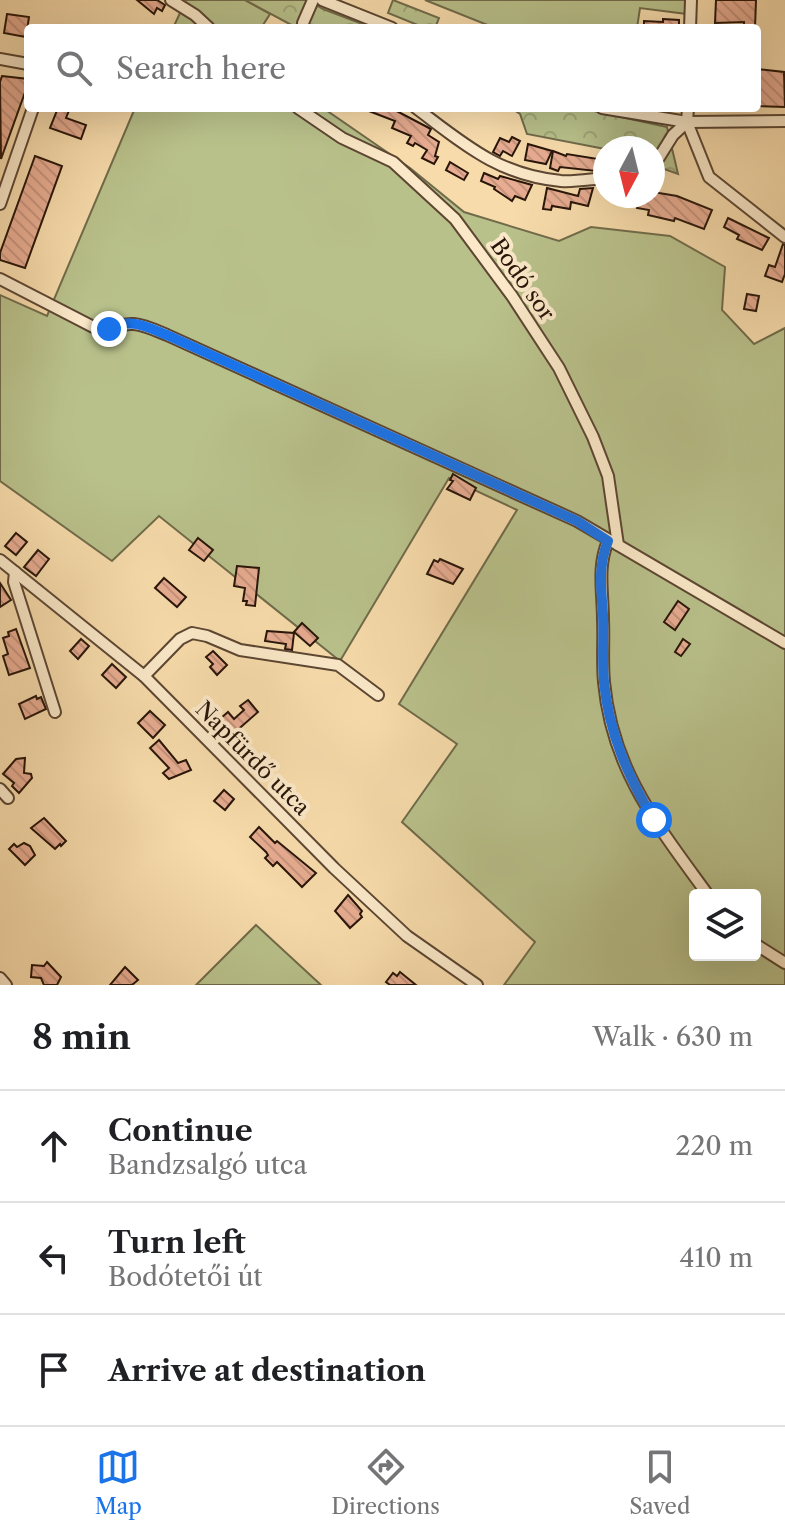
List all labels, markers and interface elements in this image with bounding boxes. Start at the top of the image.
search box [24,24,761,112]
icon: search [52,46,96,90]
text: Search here [116,50,286,87]
north arrow [593,136,665,208]
street label: Bodó sor [485,233,561,326]
route end [91,311,127,347]
street label: Napfürdő utca [190,696,316,821]
route start [636,802,672,838]
map controls [689,889,761,961]
button: layers [689,889,761,961]
text: 8 min [32,1016,131,1058]
text: Walk · 630 m [593,1021,753,1053]
text: Continue [108,1112,253,1149]
icon: ahead [32,1124,76,1168]
text: 220 m [675,1130,753,1162]
text: Bandzsalgó utca [108,1149,307,1181]
text: Turn left [108,1224,245,1261]
icon: left [32,1236,76,1280]
text: 410 m [679,1242,753,1274]
text: Bodótetői út [108,1261,262,1293]
icon: arrive [32,1348,76,1392]
text: Arrive at destination [108,1352,426,1389]
tab: Map [95,1445,142,1520]
tab: Directions [331,1445,440,1520]
tab: Saved [629,1445,690,1520]

